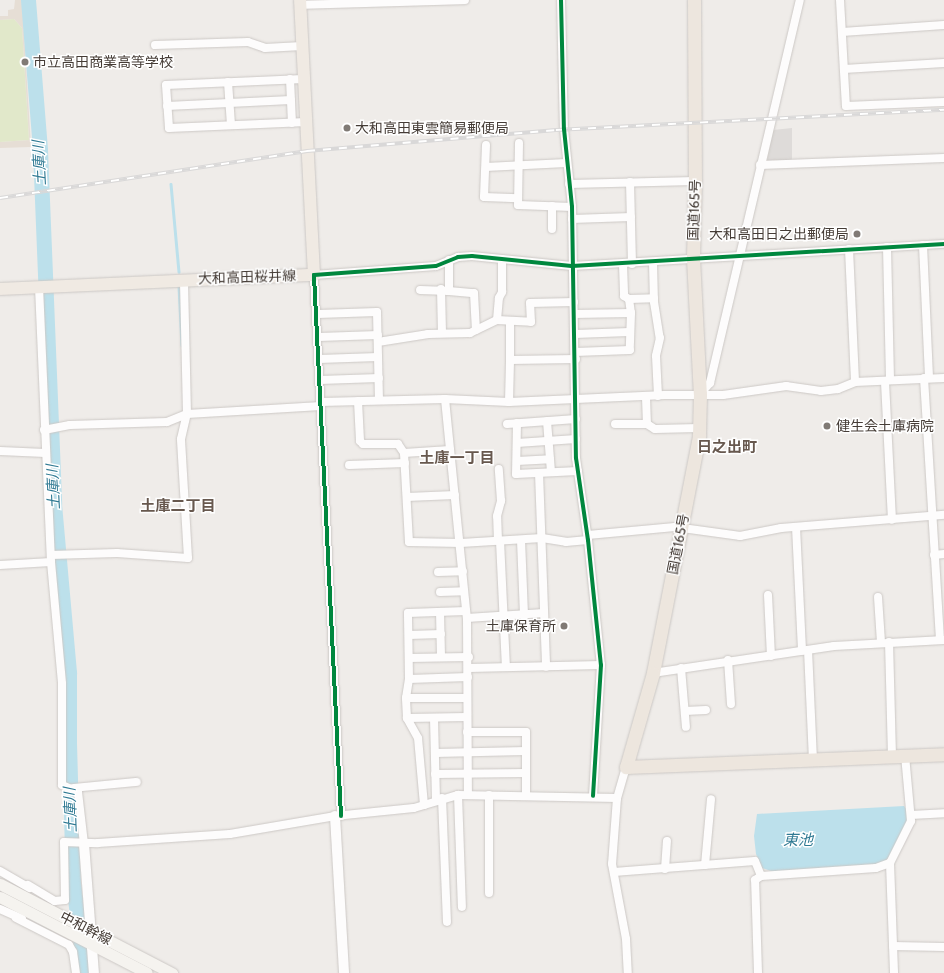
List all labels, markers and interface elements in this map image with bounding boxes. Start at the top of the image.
place label: 市立高田商業高等学校 [33,54,173,70]
marker: 市立高田商業高等学校 [20,57,30,67]
place label: 大和高田東雲簡易郵便局 [355,120,509,136]
marker: 大和高田東雲簡易郵便局 [342,123,352,133]
water label: 土庫川 [30,140,50,186]
street label: 国道165号 [685,179,703,241]
place label: 大和高田日之出郵便局 [709,226,849,242]
marker: 大和高田日之出郵便局 [852,229,862,239]
street label: 大和高田桜井線 [198,267,296,287]
place label: 健生会土庫病院 [836,418,934,434]
marker: 健生会土庫病院 [821,420,833,432]
district label: 日之出町 [697,439,757,457]
district label: 土庫一丁目 [420,450,494,468]
water label: 土庫川 [44,464,64,510]
district label: 土庫二丁目 [141,498,215,516]
street label: 国道165号 [664,512,692,576]
place label: 土庫保育所 [486,618,556,634]
marker: 土庫保育所 [559,621,569,631]
water label: 土庫川 [61,787,81,833]
water label: 東池 [783,832,813,850]
street label: 中和幹線 [57,908,115,948]

